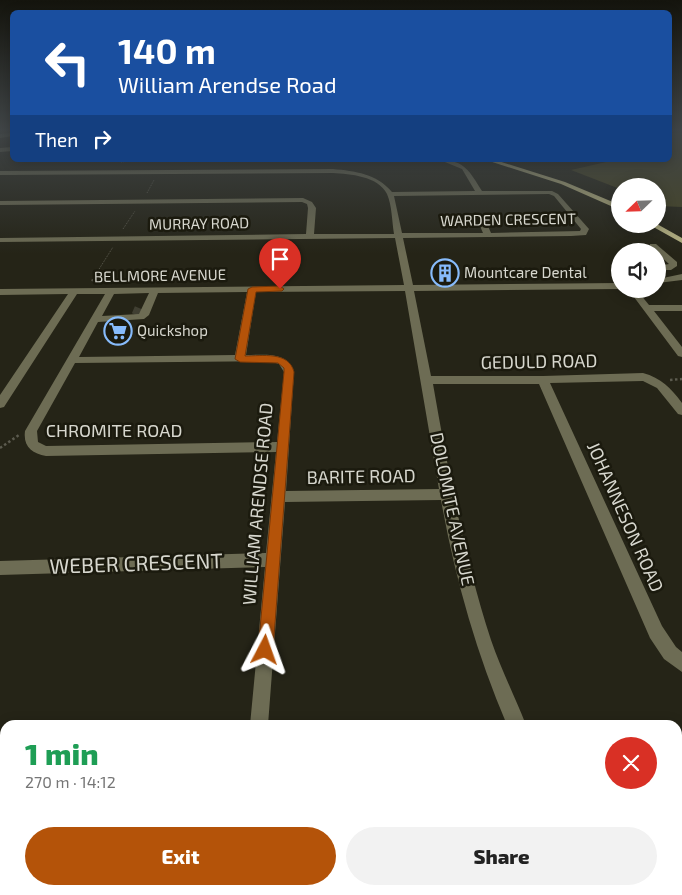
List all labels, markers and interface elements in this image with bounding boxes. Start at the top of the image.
text: 140 m [118,29,216,71]
icon: left [35,30,100,95]
text: William Arendse Road [118,71,337,97]
icon: right [88,125,116,153]
text: Then [35,128,78,151]
north arrow [611,178,666,232]
map controls [611,178,666,298]
street label: WARDEN CRESCENT [440,209,576,229]
street label: MURRAY ROAD [149,213,249,233]
pin [259,238,301,289]
button: sound [611,243,666,298]
icon: arrive [266,245,294,273]
building icon: Mountcare Dental [430,258,460,288]
place label: Mountcare Dental [464,263,587,281]
street label: BELLMORE AVENUE [94,265,226,285]
supermarket icon: Quickshop [103,316,133,346]
place label: Quickshop [137,321,208,340]
street label: GEDULD ROAD [480,349,598,373]
street label: WILLIAM ARENDSE ROAD [237,402,277,606]
street label: CHROMITE ROAD [46,419,182,441]
street label: DOLOMITE AVENUE [426,430,480,587]
street label: JOHANNESON ROAD [583,438,669,595]
street label: BARITE ROAD [306,464,416,488]
street label: WEBER CRESCENT [49,547,223,578]
position arrow [238,623,290,675]
text: 1 min [25,735,99,771]
button: close [605,737,657,789]
text: 270 m · 14:12 [25,772,116,791]
button: Exit [25,827,336,885]
button: Share [346,827,657,885]

